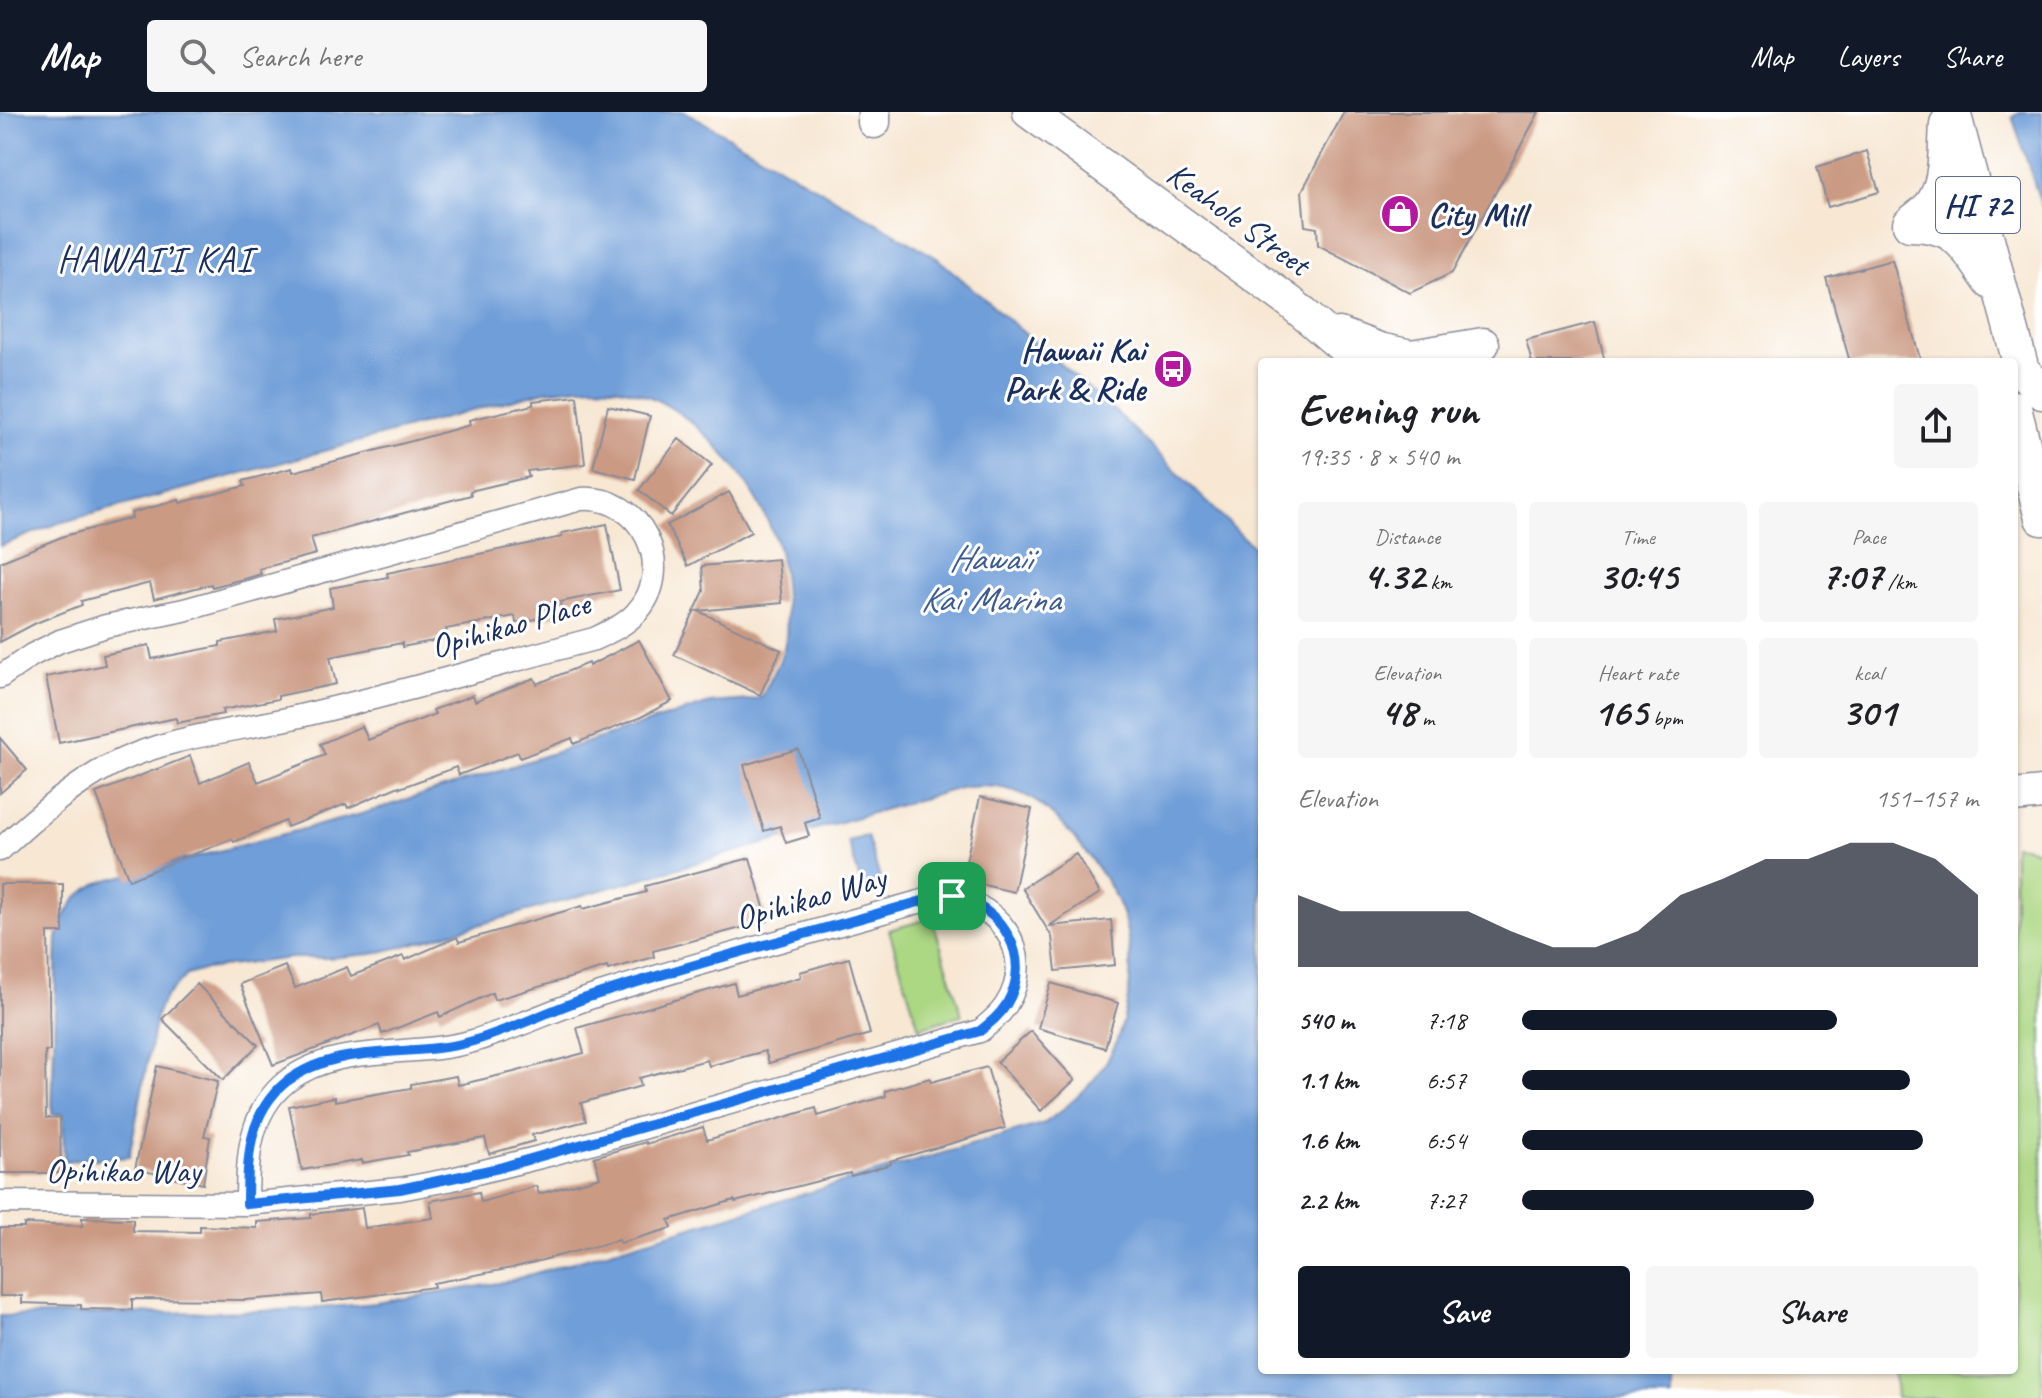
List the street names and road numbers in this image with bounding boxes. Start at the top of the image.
street label: Keahole Street [1159,152,1322,287]
road number: HI 72 [1936,177,2020,233]
street label: Opihikao Place [426,581,596,668]
street label: Opihikao Way [730,855,893,939]
street label: Opihikao Way [46,1149,203,1192]

